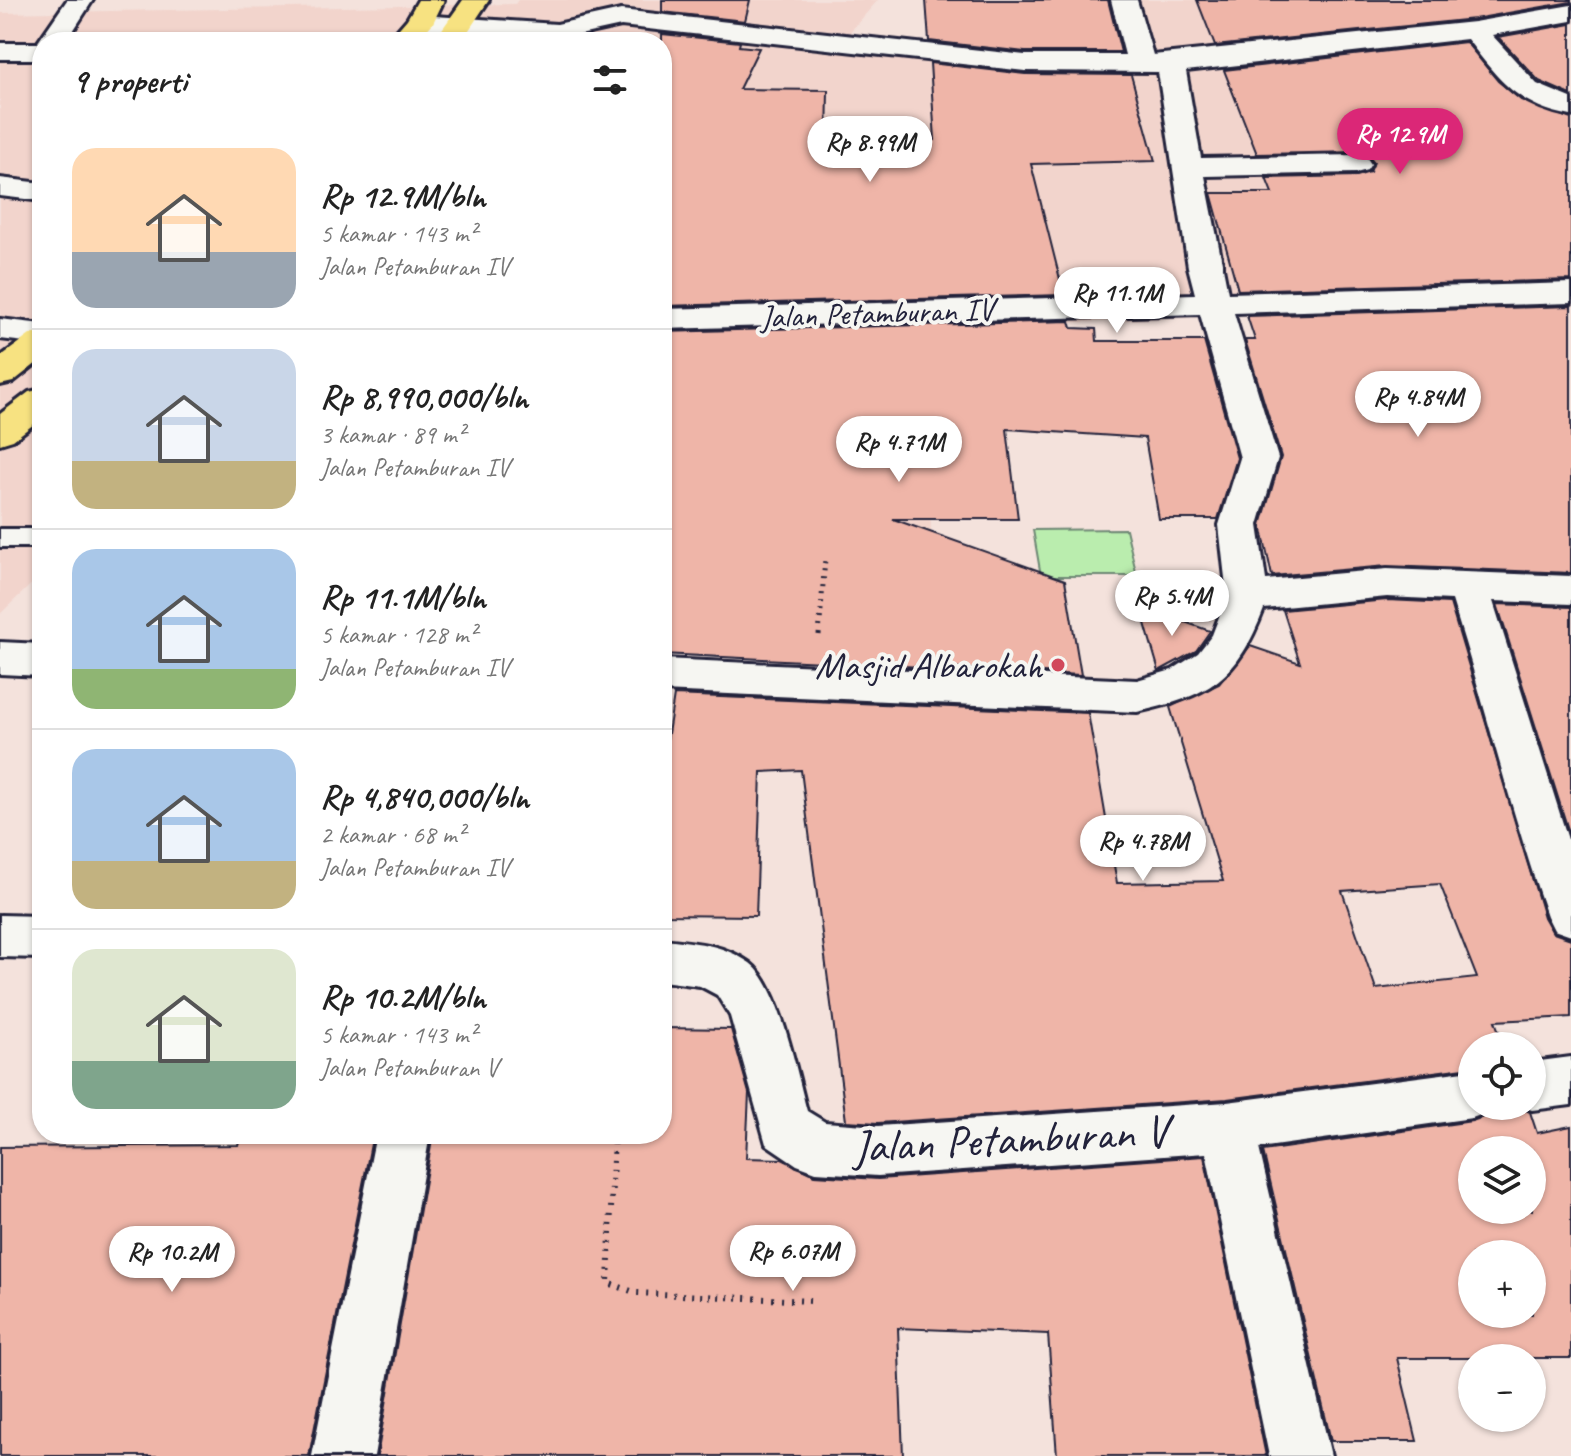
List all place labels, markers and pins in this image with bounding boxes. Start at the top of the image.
pin: Rp 12.9M [1317,108,1483,176]
pin: Rp 8.99M [787,116,953,184]
pin: Rp 11.1M [1034,267,1200,335]
pin: Rp 4.84M [1335,371,1501,439]
pin: Rp 4.71M [816,416,982,484]
pin: Rp 5.4M [1098,570,1246,638]
place label: Masjid Albarokah [815,642,1044,689]
marker: Masjid Albarokah [1049,656,1067,674]
pin: Rp 4.78M [1060,815,1226,883]
pin: Rp 6.07M [710,1225,876,1293]
pin: Rp 10.2M [89,1226,255,1294]

